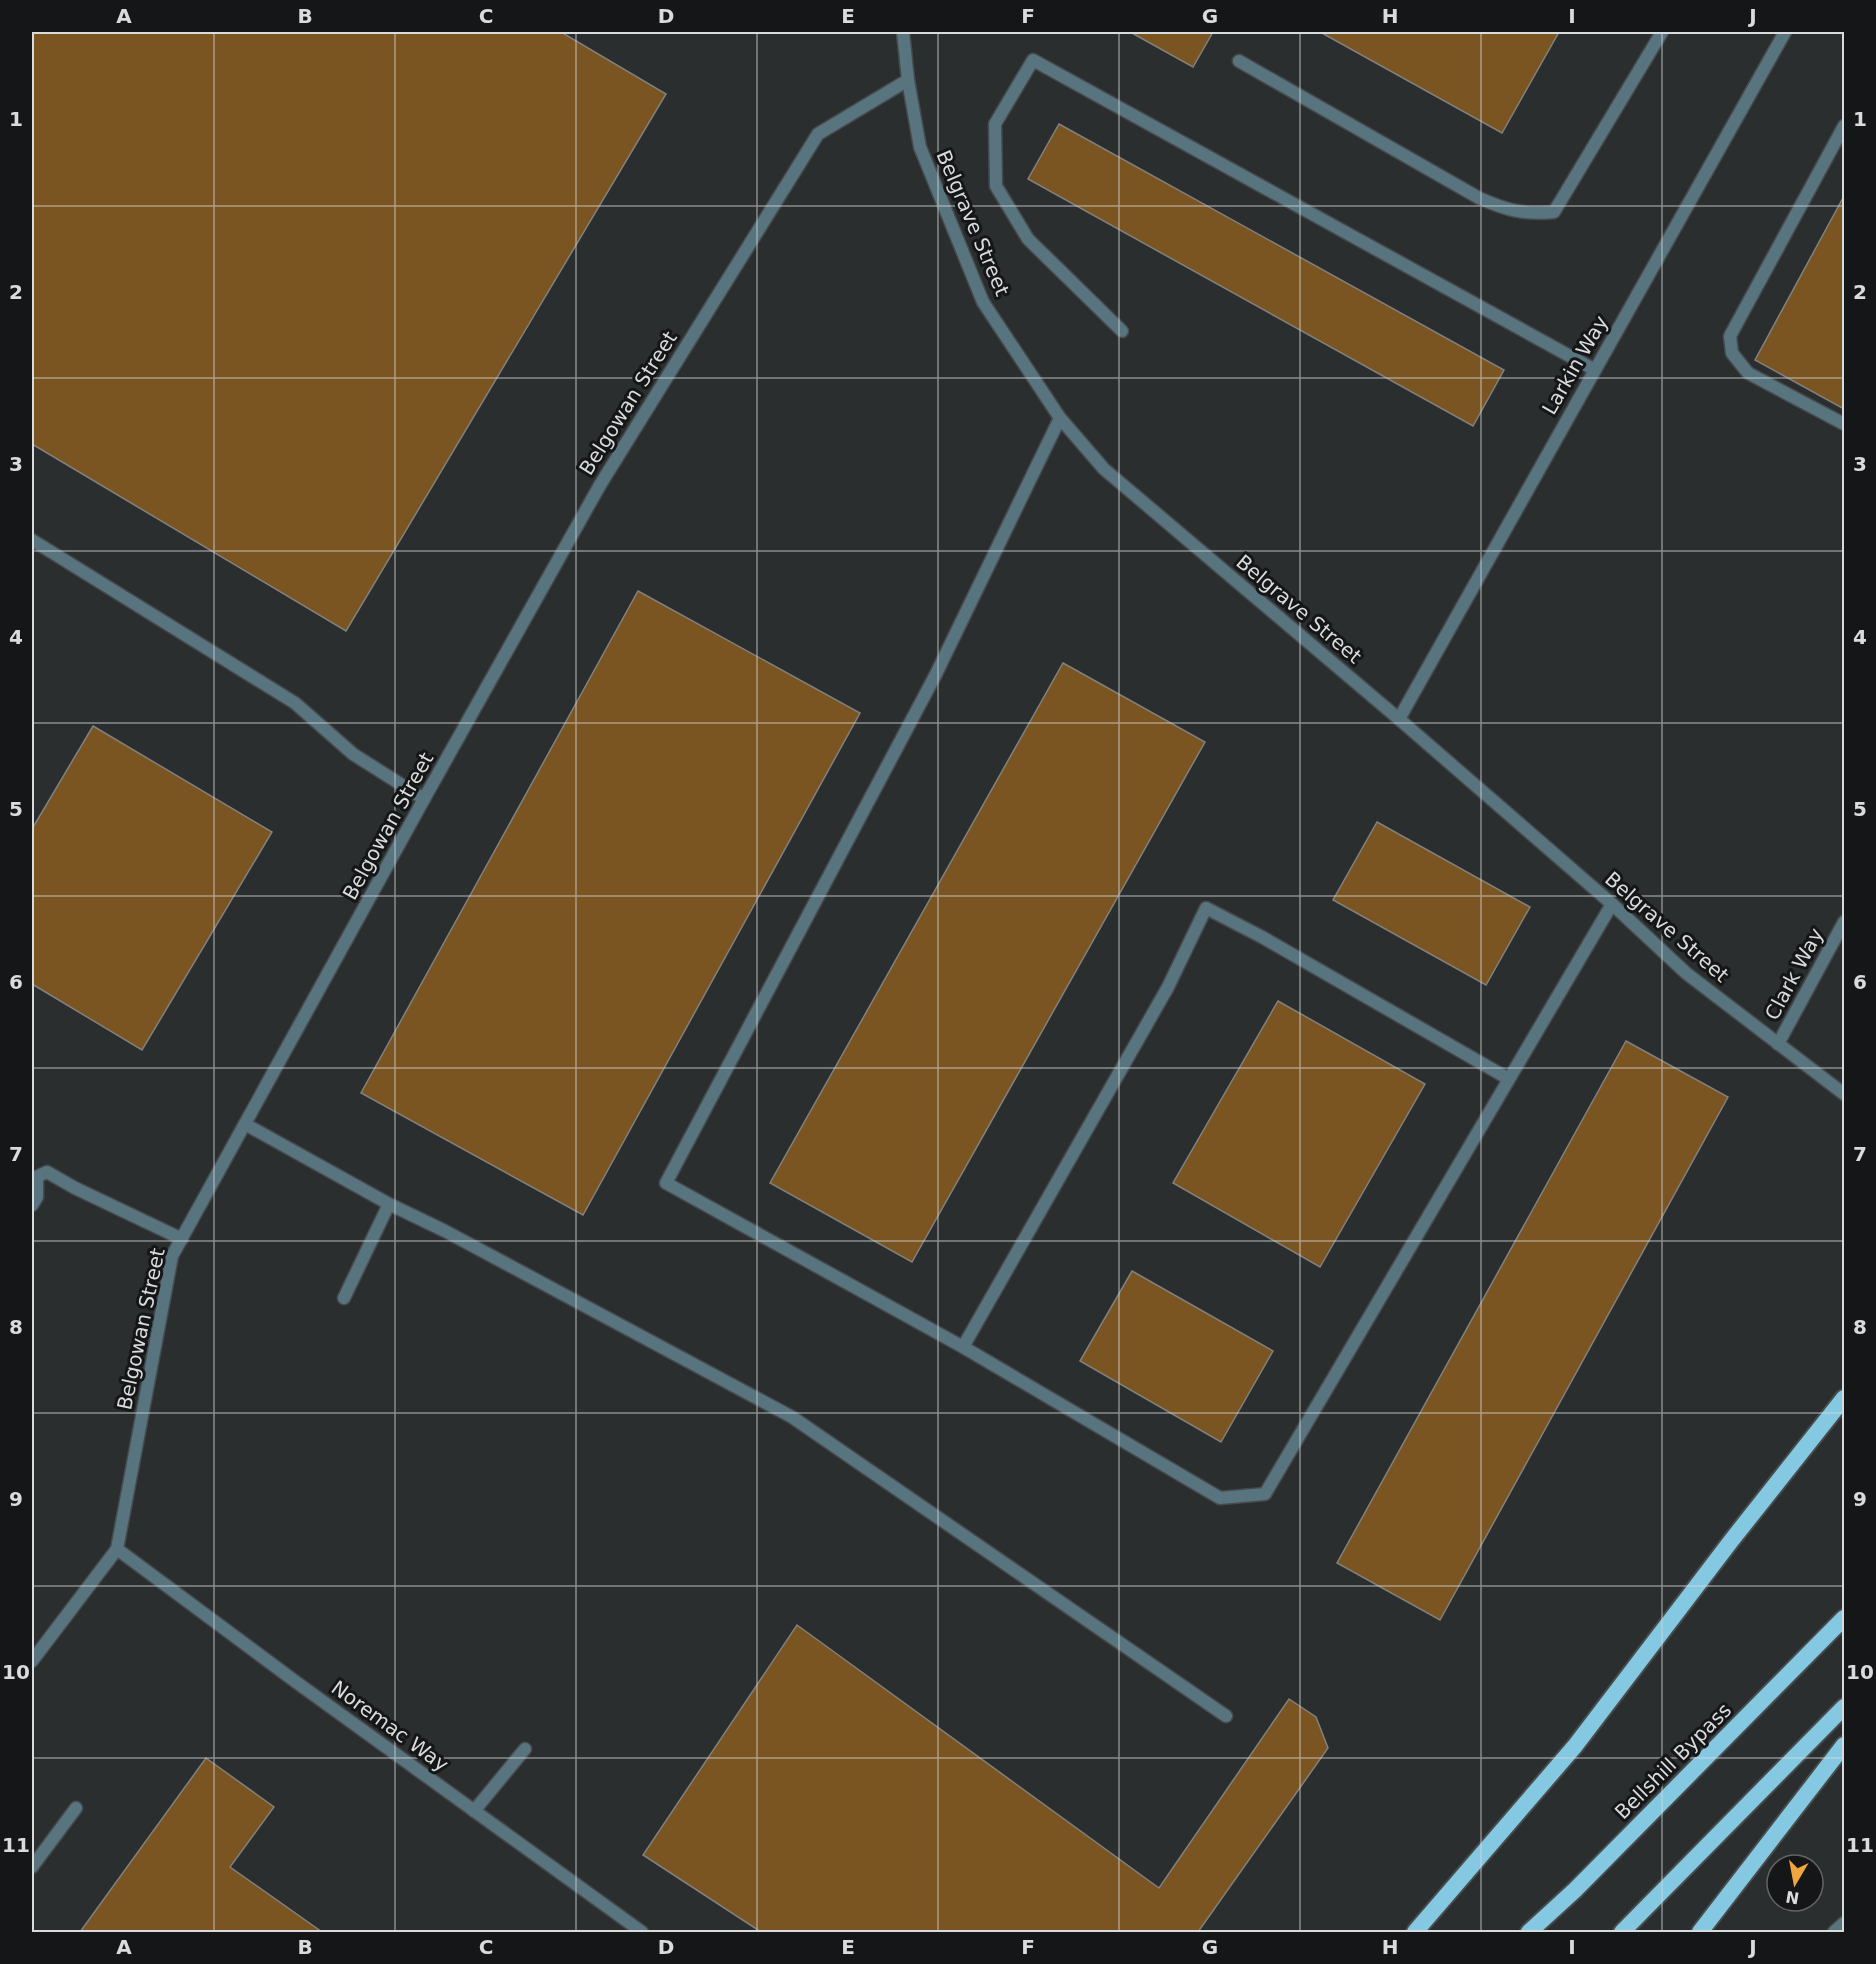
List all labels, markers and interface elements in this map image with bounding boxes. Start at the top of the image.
text: A [116,4,132,28]
text: B [297,4,313,28]
text: C [479,4,493,28]
text: D [658,4,674,28]
text: E [841,4,855,28]
text: F [1021,4,1035,28]
text: G [1202,4,1218,28]
text: H [1382,4,1398,28]
text: I [1568,4,1576,28]
text: J [1747,4,1757,28]
text: 1 [9,107,23,131]
text: 1 [1853,107,1867,131]
street label: Belgrave Street [931,146,1015,300]
text: 2 [9,280,23,304]
text: 2 [1853,280,1867,304]
street label: Larkin Way [1537,311,1613,419]
street label: Belgowan Street [574,327,682,479]
text: 3 [9,452,23,476]
text: 3 [1853,452,1867,476]
street label: Belgrave Street [1232,550,1367,668]
text: 4 [9,625,23,649]
text: 4 [1853,625,1867,649]
street label: Belgowan Street [338,748,439,904]
text: 5 [9,797,23,821]
text: 5 [1853,797,1867,821]
street label: Belgrave Street [1600,867,1734,987]
street label: Clark Way [1760,924,1828,1024]
text: 6 [9,970,23,994]
text: 6 [1853,970,1867,994]
text: 7 [9,1142,23,1166]
text: 7 [1853,1142,1867,1166]
street label: Belgowan Street [112,1246,170,1412]
text: 8 [9,1315,23,1339]
text: 8 [1853,1315,1867,1339]
text: 9 [9,1487,23,1511]
text: 9 [1853,1487,1867,1511]
text: 10 [2,1660,30,1684]
text: 10 [1846,1660,1874,1684]
street label: Noremac Way [327,1675,453,1777]
street label: Bellshill Bypass [1610,1698,1736,1824]
text: 11 [2,1833,30,1857]
text: 11 [1846,1833,1874,1857]
north arrow [1765,1853,1825,1913]
text: N [1784,1887,1801,1908]
text: A [116,1935,132,1959]
text: B [297,1935,313,1959]
text: C [479,1935,493,1959]
text: D [658,1935,674,1959]
text: E [841,1935,855,1959]
text: F [1021,1935,1035,1959]
text: G [1202,1935,1218,1959]
text: H [1382,1935,1398,1959]
text: I [1568,1935,1576,1959]
text: J [1747,1935,1757,1959]

